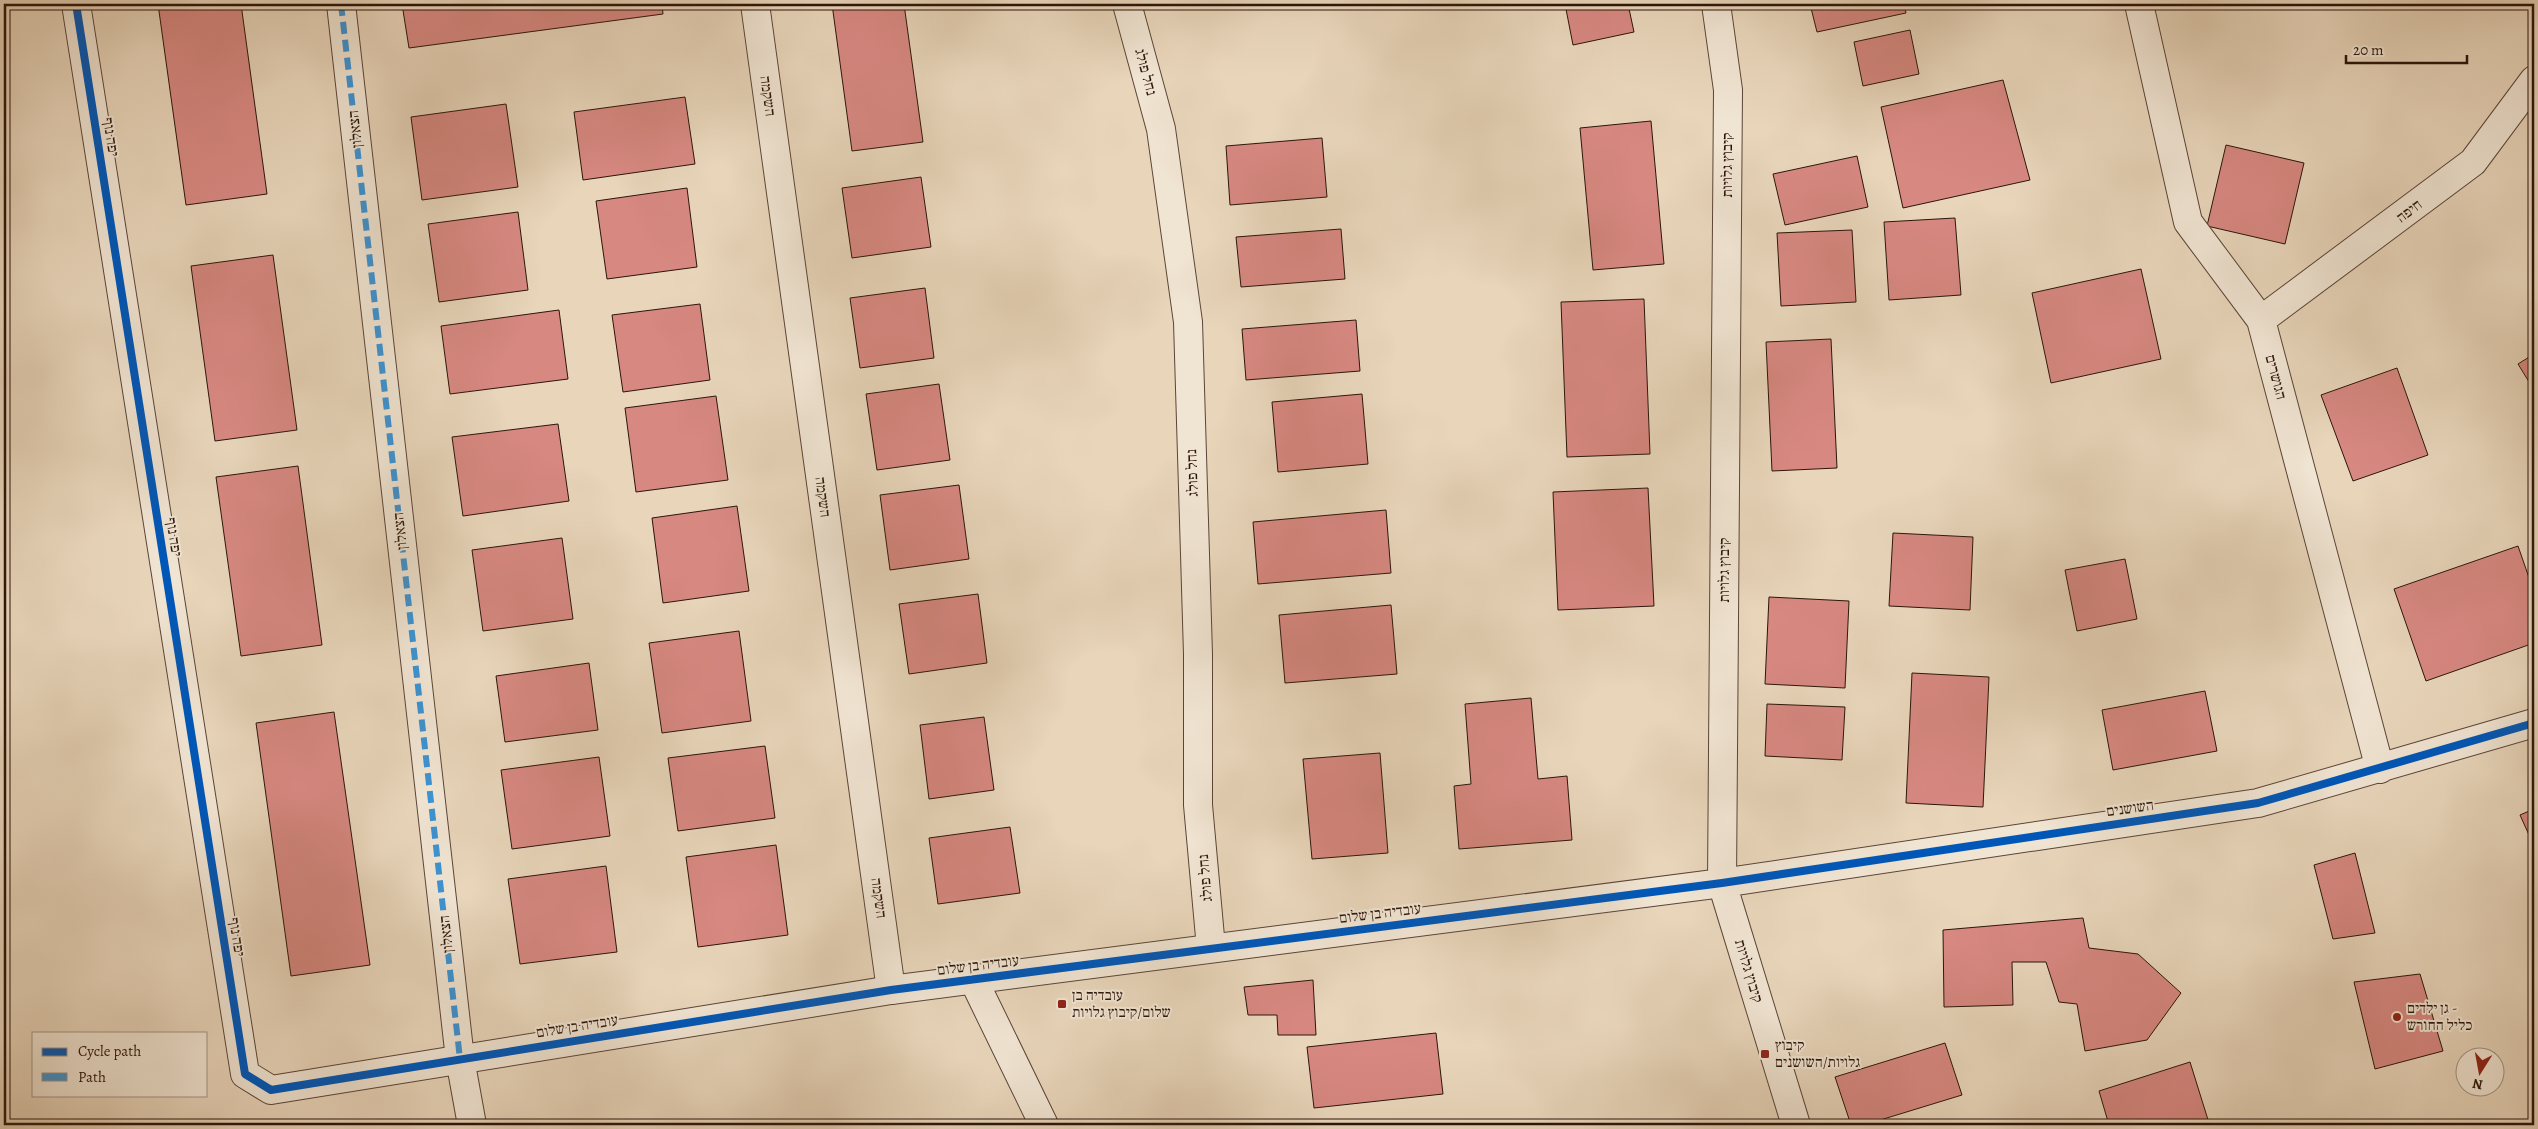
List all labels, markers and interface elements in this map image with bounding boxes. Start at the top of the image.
scale bar [2346,32,2467,64]
text: 20 m [2353,40,2384,60]
street label: נחל פולג [1130,46,1162,98]
street label: השקמה [755,74,781,118]
street label: הצאלון [343,109,367,149]
street label: יפה נוף [98,116,124,158]
street label: קיבוץ גלויות [1717,132,1737,198]
street label: חיפה [2392,195,2426,227]
street label: הגושרים [2260,352,2292,402]
street label: נחל פולג [1181,449,1203,497]
street label: השקמה [810,475,836,519]
street label: הצאלון [388,511,412,551]
street label: יפה נוף [161,516,187,558]
street label: קיבוץ גלויות [1714,537,1734,603]
street label: השושנים [2105,795,2155,821]
street label: נחל פולג [1193,853,1217,903]
street label: השקמה [866,876,892,920]
street label: עובדיה בן שלום [1338,898,1422,928]
street label: הצאלון [434,914,458,954]
street label: יפה נוף [224,916,250,958]
street label: קיבוץ גלויות [1730,937,1768,1005]
street label: עובדיה בן שלום [936,950,1020,980]
place label: עובדיה בן שלום/קיבוץ גלויות [1072,985,1171,1022]
marker: עובדיה בן שלום/קיבוץ גלויות [1056,998,1068,1010]
place label: גן ילדים - כליל החורש [2407,998,2472,1035]
street label: עובדיה בן שלום [535,1010,619,1042]
marker: גן ילדים - כליל החורש [2391,1011,2403,1023]
legend [32,1032,208,1096]
place label: קיבוץ גלויות/השושנים [1775,1035,1860,1072]
text: Cycle path [78,1041,141,1061]
north arrow [2456,1046,2506,1096]
marker: קיבוץ גלויות/השושנים [1759,1048,1771,1060]
text: Path [78,1067,106,1087]
text: N [2471,1074,2484,1095]

